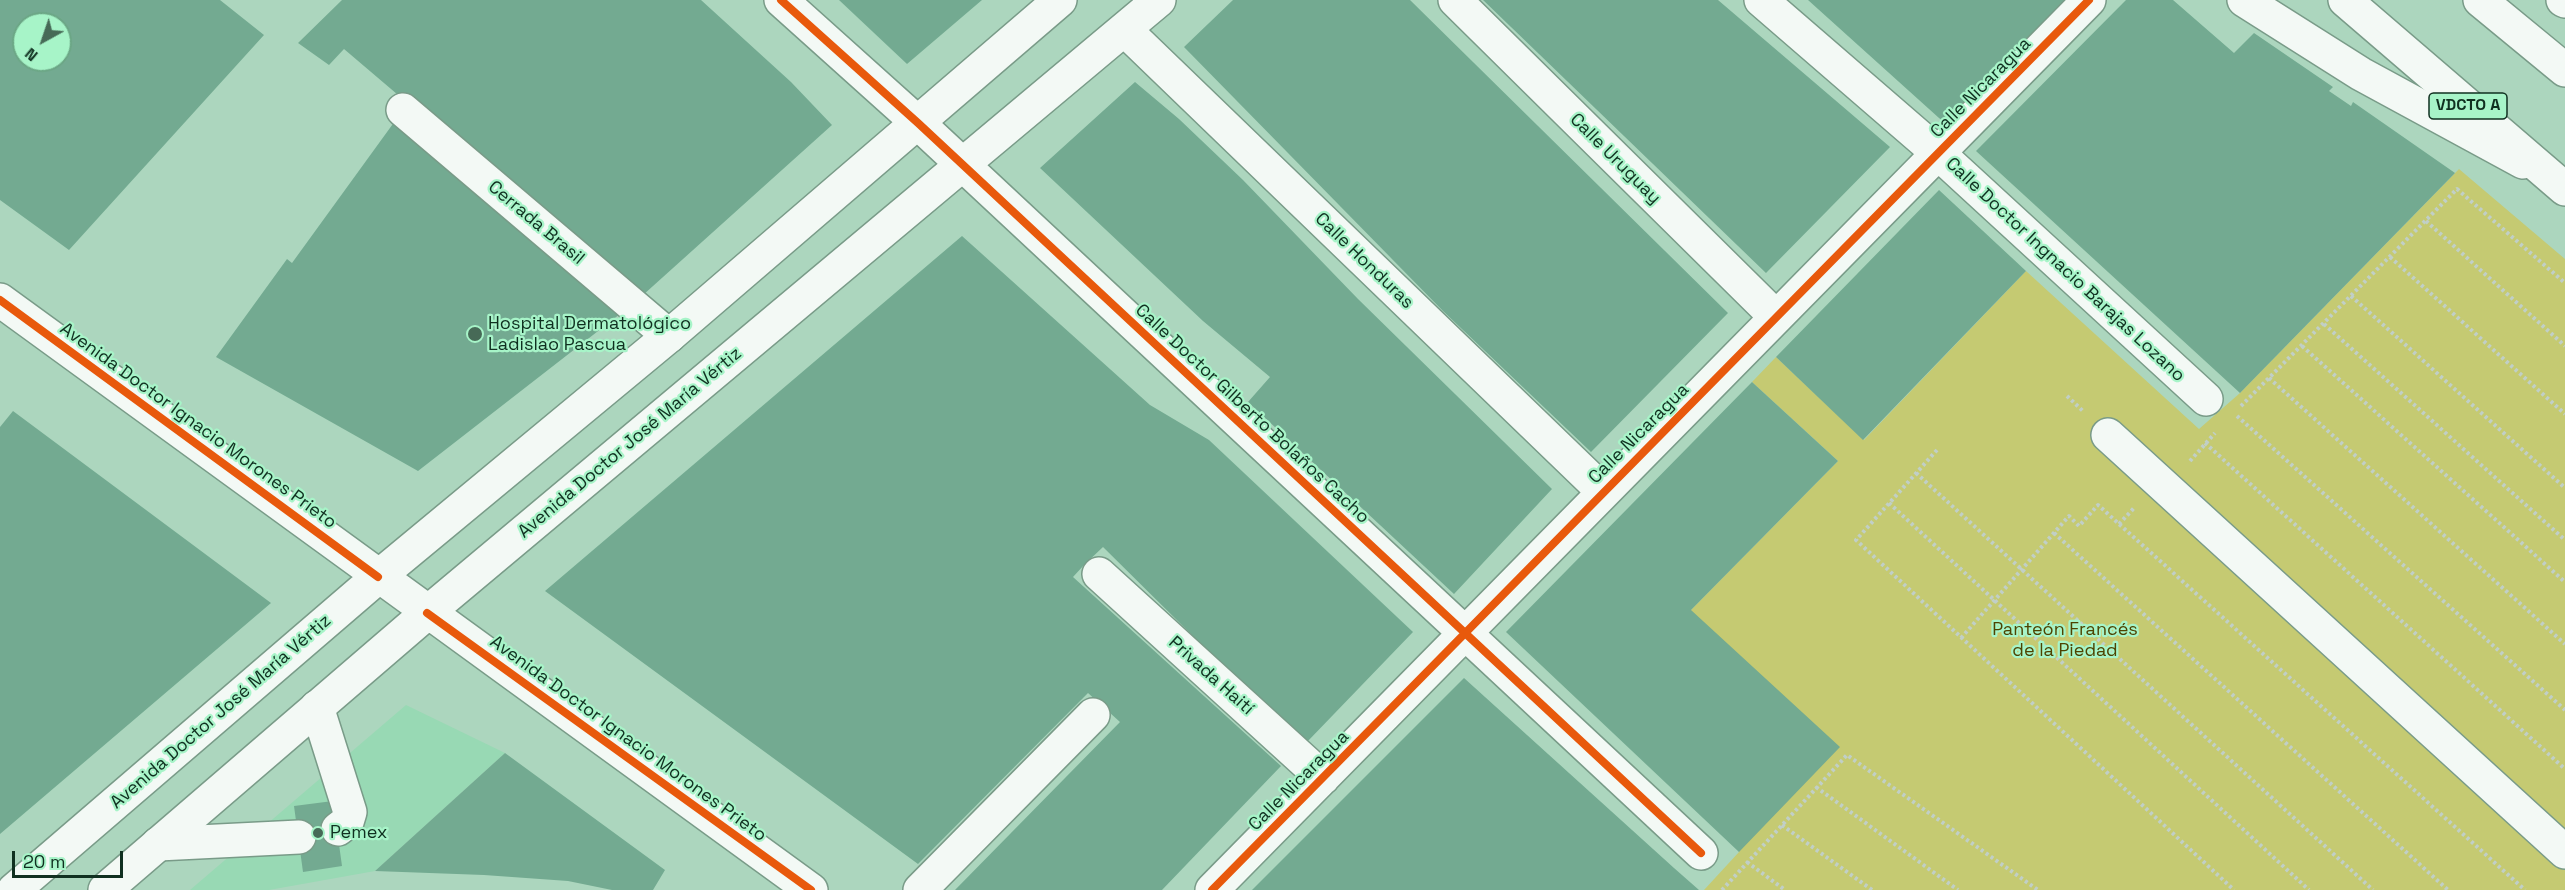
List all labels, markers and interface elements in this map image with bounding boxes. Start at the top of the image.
north arrow [12,12,72,72]
street label: Calle Nicaragua [1926,33,2036,143]
text: N [21,43,42,66]
road number: VDCTO A [2429,93,2507,119]
street label: Calle Uruguay [1565,109,1665,209]
street label: Calle Doctor Ingnacio Barajas Lozano [1941,153,2189,387]
street label: Cerrada Brasil [483,176,589,270]
street label: Calle Honduras [1310,208,1418,314]
street label: Calle Doctor Gilberto Bolaños Cacho [1131,300,1373,528]
place label: Hospital Dermatológico Ladislao Pascua [488,313,691,356]
street label: Avenida Doctor Ignacio Morones Prieto [56,318,340,534]
marker: Hospital Dermatológico Ladislao Pascua [466,325,484,343]
street label: Avenida Doctor José María Vértiz [514,343,746,543]
street label: Calle Nicaragua [1584,379,1694,489]
street label: Avenida Doctor José María Vértiz [106,610,336,814]
park label: Panteón Francés de la Piedad [1992,619,2138,662]
street label: Avenida Doctor Ignacio Morones Prieto [486,631,770,847]
street label: Privada Haití [1164,632,1258,720]
street label: Calle Nicaragua [1244,726,1354,836]
place label: Pemex [330,822,387,844]
marker: Pemex [311,826,325,840]
scale bar [15,839,126,877]
text: 20 m [23,850,66,873]

